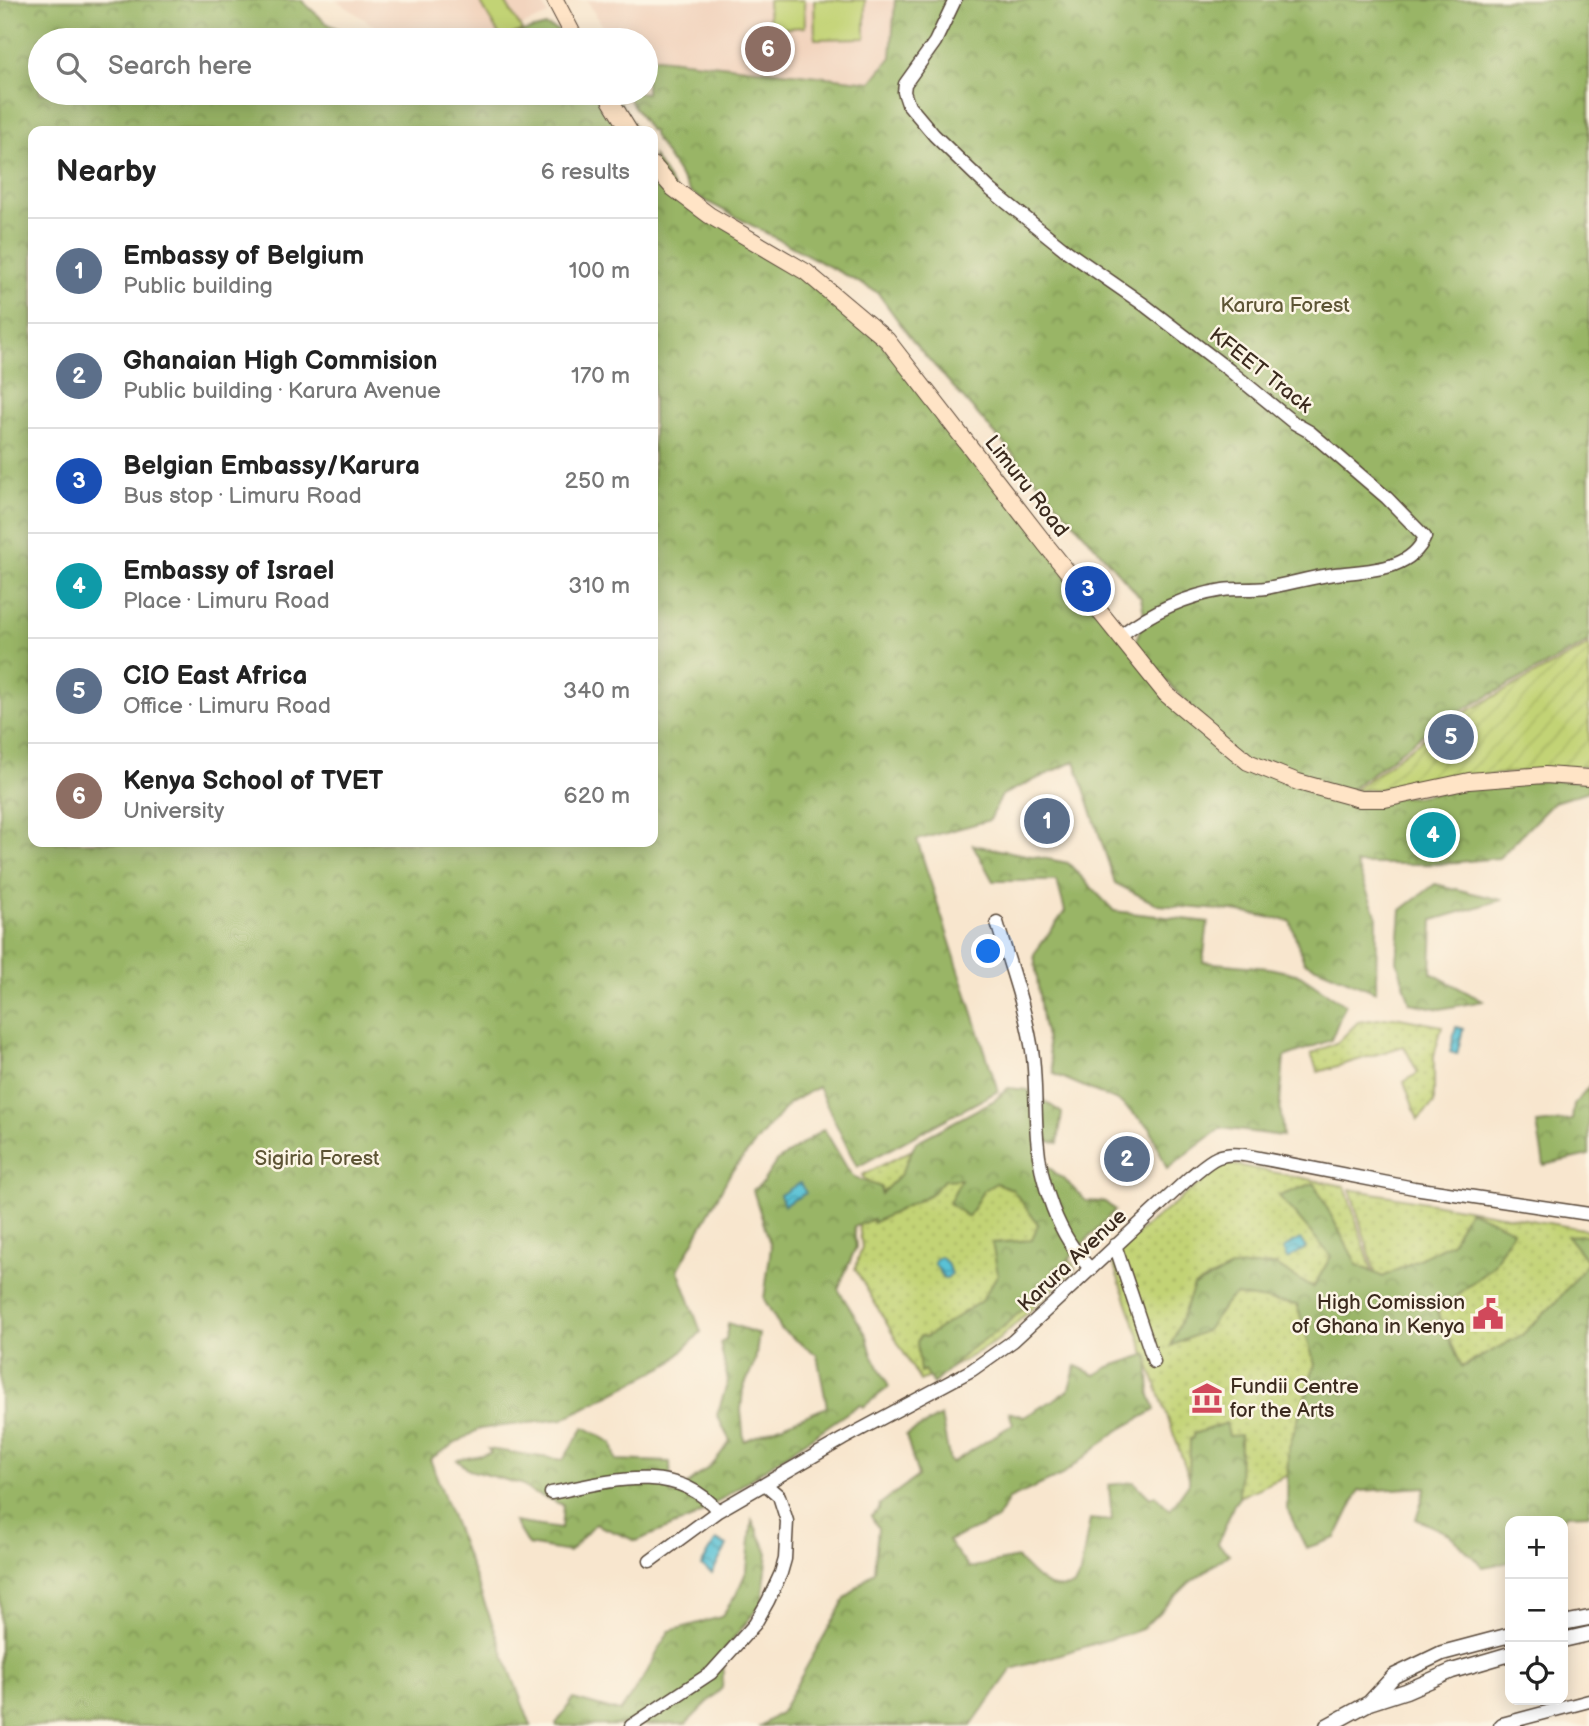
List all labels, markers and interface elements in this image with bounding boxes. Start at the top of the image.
pin: 6 [745,23,791,75]
search box [28,28,658,105]
icon: search [52,48,90,86]
text: Search here [108,51,252,82]
text: Nearby [56,154,156,190]
text: 6 results [541,158,630,186]
text: Embassy of Belgium [123,241,364,272]
text: 1 [74,257,84,285]
text: 100 m [569,257,630,285]
text: Public building [123,272,273,300]
park label: Karura Forest [1220,293,1350,318]
street label: KFEET Track [1204,323,1318,419]
text: Ghanaian High Commision [123,346,438,377]
text: 2 [72,362,86,390]
text: 170 m [571,362,630,390]
text: Public building · Karura Avenue [123,377,441,405]
street label: Limuru Road [979,431,1074,542]
text: Belgian Embassy/Karura [123,451,420,482]
text: 3 [72,467,86,495]
text: 250 m [564,467,630,495]
text: Bus stop · Limuru Road [123,482,362,510]
text: Embassy of Israel [123,556,334,587]
pin: 3 [1065,563,1111,615]
text: 4 [72,572,86,600]
text: 310 m [568,572,630,600]
text: Place · Limuru Road [123,587,330,615]
text: CIO East Africa [123,661,307,692]
text: 5 [72,677,86,705]
text: 340 m [563,677,630,705]
text: Office · Limuru Road [123,692,331,720]
pin: 5 [1428,711,1474,763]
text: Kenya School of TVET [123,766,383,797]
text: 6 [72,782,86,810]
text: 620 m [564,782,630,810]
pin: 1 [1024,795,1070,847]
text: University [123,797,224,825]
pin: 4 [1410,809,1456,861]
your location [971,934,1005,968]
pin: 2 [1104,1133,1150,1185]
park label: Sigiria Forest [255,1146,380,1171]
street label: Karura Avenue [1013,1204,1132,1317]
place label: High Comission of Ghana in Kenya [1291,1290,1465,1339]
public building icon: High Comission of Ghana in Kenya [1471,1297,1505,1331]
place label: Fundii Centre for the Arts [1230,1374,1359,1423]
museum icon: Fundii Centre for the Arts [1190,1381,1224,1415]
map controls [1505,1516,1568,1705]
button: + [1505,1516,1568,1579]
button: − [1505,1579,1568,1642]
button: locate [1505,1642,1568,1705]

